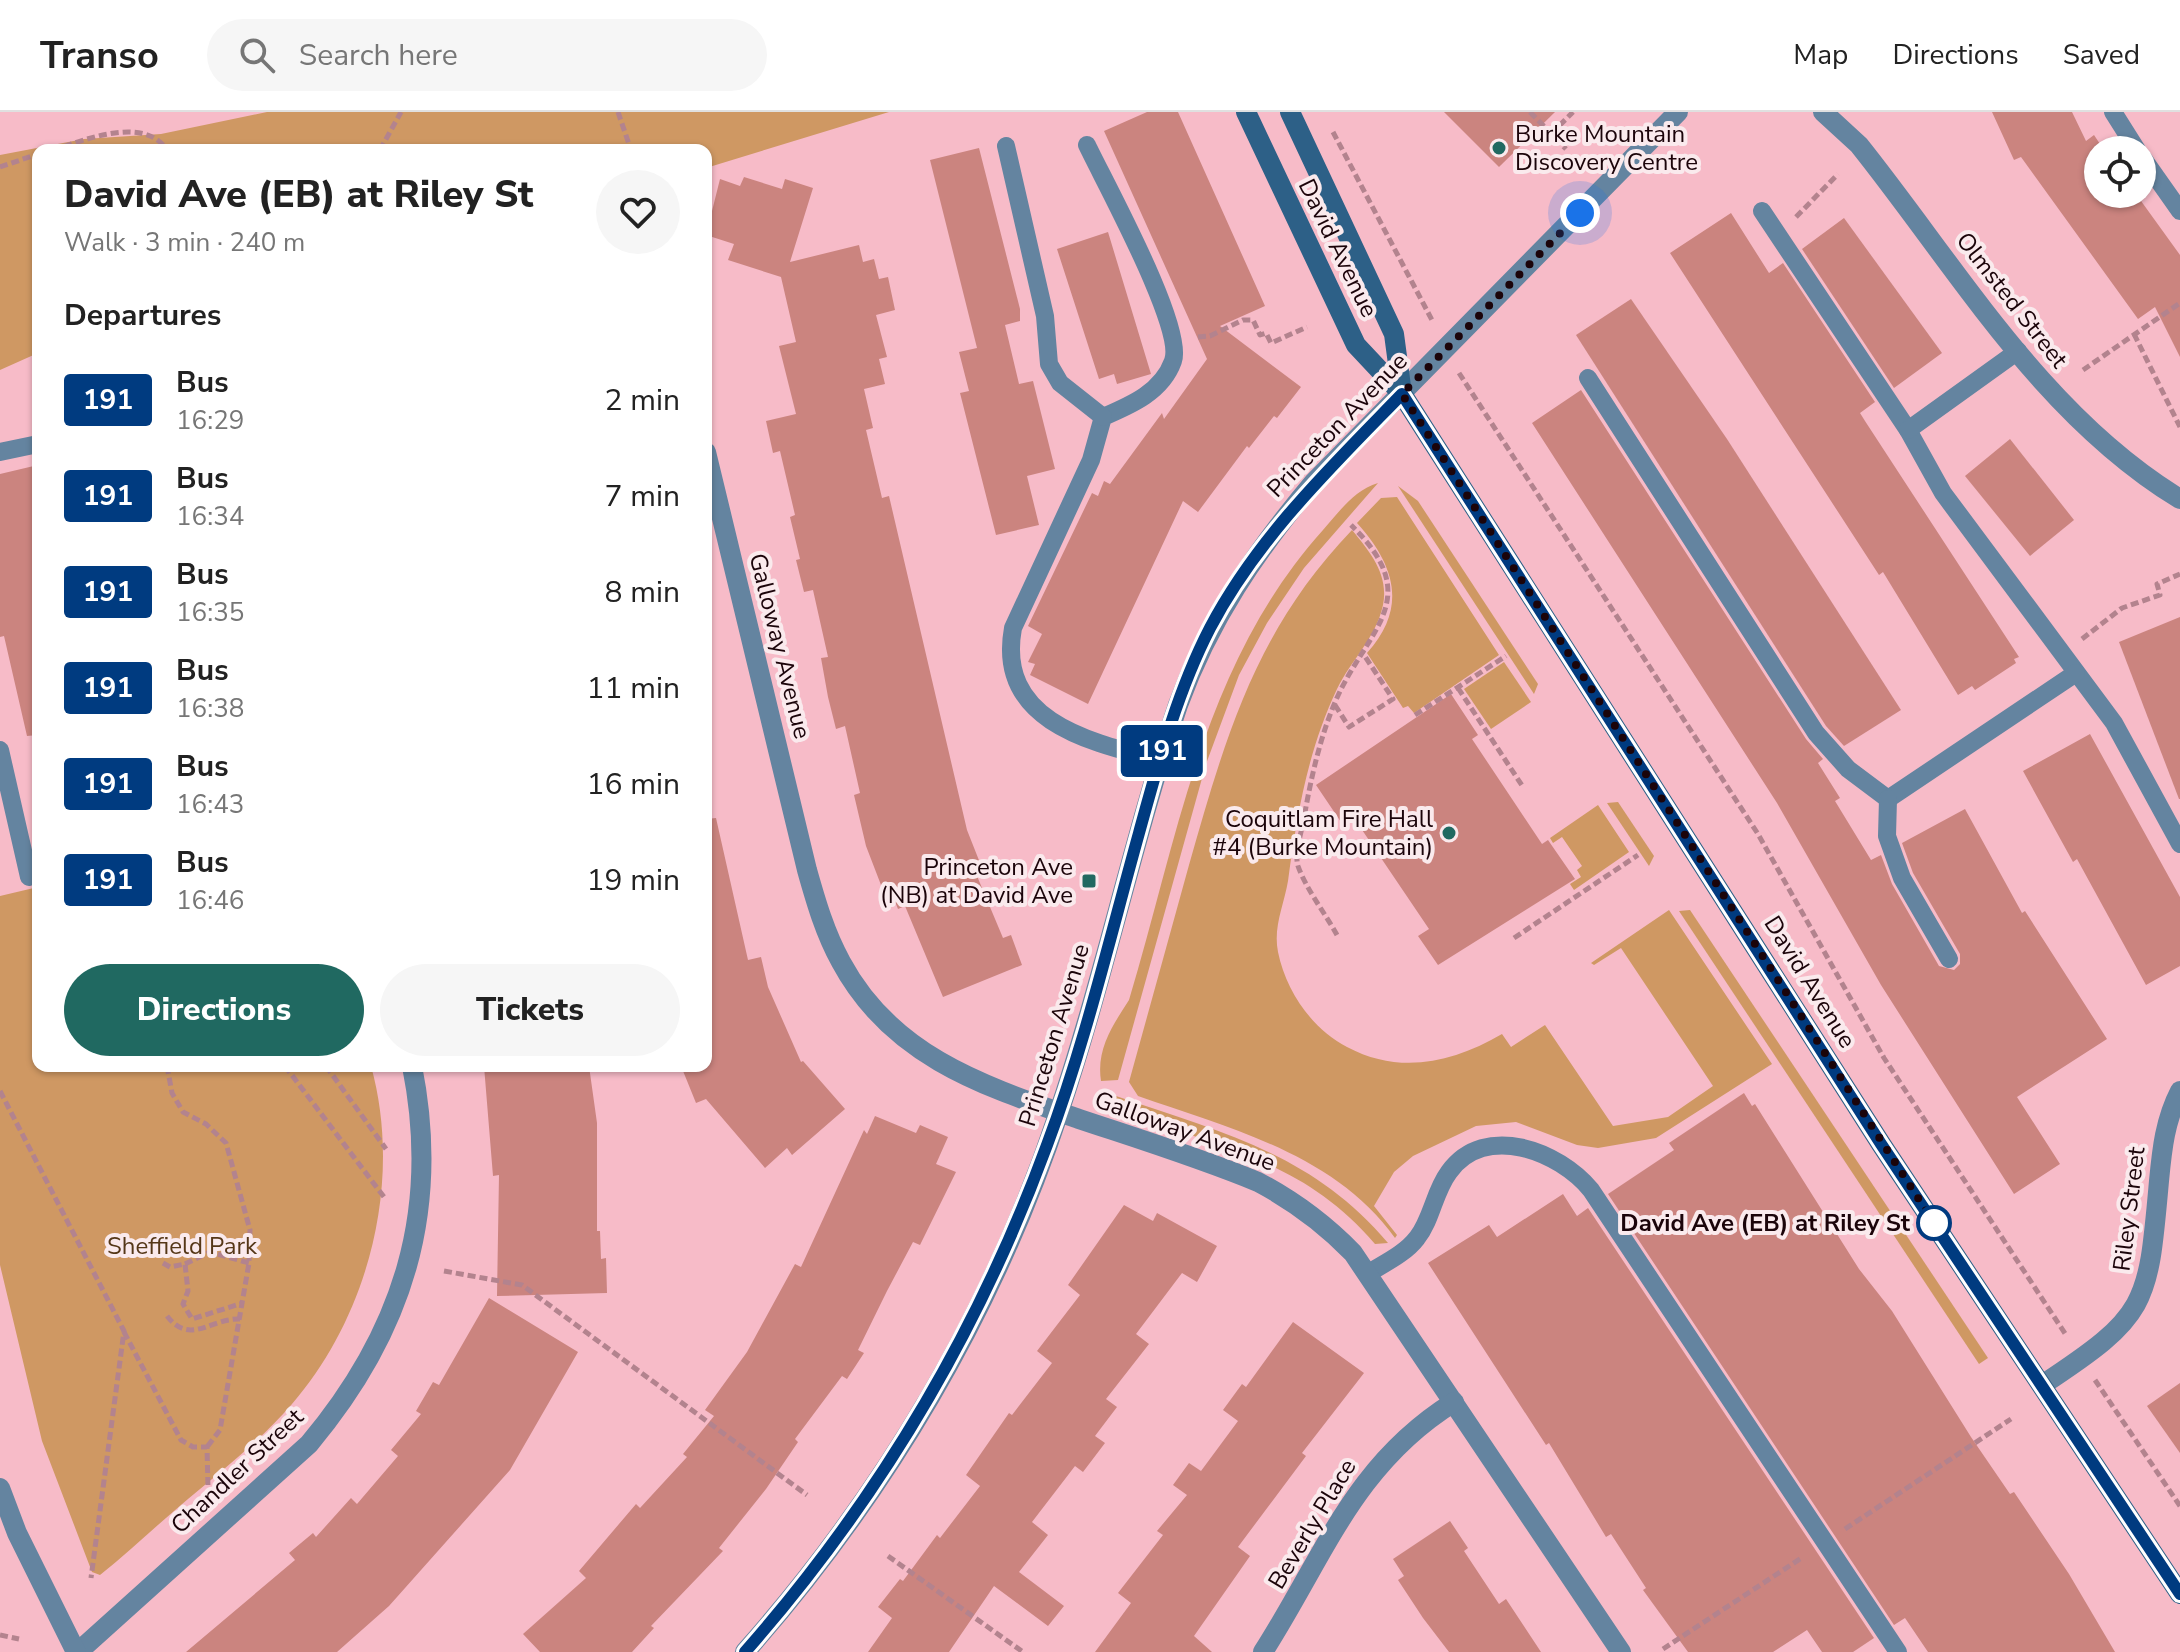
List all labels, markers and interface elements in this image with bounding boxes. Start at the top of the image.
search box [207,19,767,91]
text: Transo [40,30,159,81]
icon: search [235,33,279,77]
text: Search here [299,35,458,76]
text: Map [1793,36,1848,74]
text: Directions [1892,36,2019,74]
text: Saved [2063,36,2140,74]
place label: Burke Mountain Discovery Centre [1515,118,1698,178]
map controls [2084,136,2156,208]
button: locate [2084,136,2156,208]
marker: Burke Mountain Discovery Centre [1490,139,1508,157]
text: David Ave (EB) at Riley St [64,169,533,220]
button: heart [596,170,680,254]
street label: David Avenue [1291,173,1385,323]
your location [1560,193,1600,233]
text: Walk · 3 min · 240 m [64,225,305,260]
street label: Olmsted Street [1949,225,2076,375]
text: Departures [64,295,221,336]
street label: Princeton Avenue [1260,346,1414,504]
text: Bus [176,362,229,403]
text: 2 min [605,380,680,421]
text: 191 [83,381,133,419]
text: 16:29 [176,403,244,438]
text: Bus [176,458,229,499]
text: 7 min [605,476,680,517]
text: 191 [83,477,133,515]
text: 16:34 [176,499,244,534]
street label: Galloway Avenue [741,550,819,742]
text: Bus [176,554,229,595]
text: 8 min [605,572,680,613]
text: 191 [83,573,133,611]
text: 16:35 [176,595,244,630]
text: Bus [176,650,229,691]
text: 11 min [587,668,680,709]
text: 191 [83,669,133,707]
text: 16:38 [176,691,244,726]
line badge: 191 [1116,725,1208,777]
text: 191 [1137,732,1187,770]
text: Bus [176,746,229,787]
text: 16 min [587,764,680,805]
text: 191 [83,765,133,803]
text: 16:43 [176,787,244,822]
place label: Coquitlam Fire Hall #4 (Burke Mountain) [1213,803,1433,863]
marker: Coquitlam Fire Hall #4 (Burke Mountain) [1440,824,1458,842]
text: Bus [176,842,229,883]
place label: Princeton Ave (NB) at David Ave [880,851,1073,911]
text: 19 min [587,860,680,901]
text: 191 [83,861,133,899]
marker: Princeton Ave (NB) at David Ave [1080,872,1098,890]
text: 16:46 [176,883,244,918]
street label: David Avenue [1757,910,1863,1054]
street label: Princeton Avenue [1011,940,1097,1130]
button: Directions [64,964,364,1056]
button: Tickets [380,964,680,1056]
street label: Galloway Avenue [1090,1083,1280,1179]
street label: Riley Street [2105,1144,2153,1273]
marker: David Ave (EB) at Riley St [1917,1206,1951,1240]
place label: David Ave (EB) at Riley St [1620,1207,1911,1239]
park label: Sheffield Park [107,1230,258,1262]
street label: Chandler Street [164,1401,311,1541]
street label: Beverly Place [1261,1453,1363,1595]

